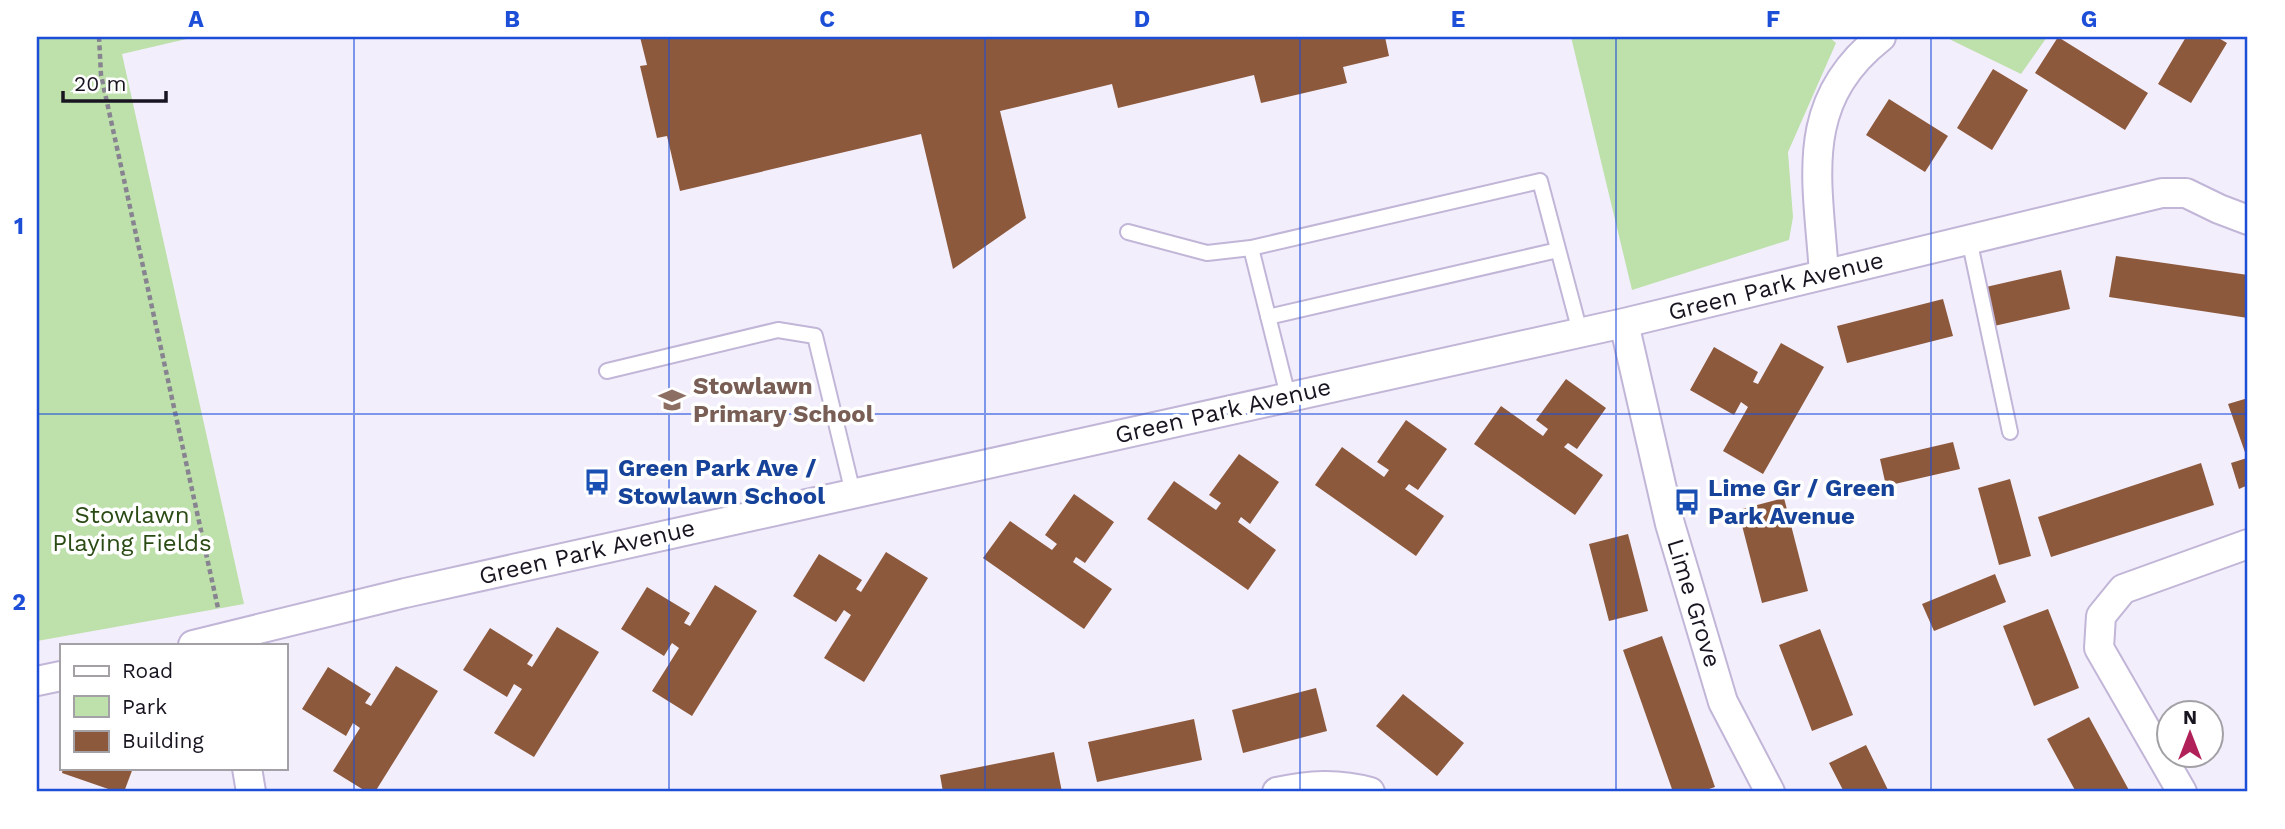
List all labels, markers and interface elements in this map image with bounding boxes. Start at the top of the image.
text: A [188,6,204,33]
text: B [504,6,520,33]
text: C [819,6,835,33]
text: D [1134,6,1150,33]
text: E [1451,6,1465,33]
text: F [1766,6,1780,33]
text: G [2081,6,2097,33]
scale bar [63,60,166,104]
text: 20 m [74,71,126,96]
text: 1 [14,213,24,240]
street label: Green Park Avenue [1666,246,1886,326]
place label: Stowlawn Primary School [693,372,874,428]
street label: Green Park Avenue [1112,373,1334,449]
school or university icon: Stowlawn Primary School [657,385,687,415]
place label: Green Park Ave / Stowlawn School [618,454,825,510]
bus stop icon: Green Park Ave / Stowlawn School [582,467,612,497]
place label: Lime Gr / Green Park Avenue [1708,474,1895,530]
bus stop icon: Lime Gr / Green Park Avenue [1672,487,1702,517]
park label: Stowlawn Playing Fields [52,501,212,557]
street label: Green Park Avenue [476,514,698,590]
street label: Lime Grove [1661,535,1727,671]
text: 2 [12,589,26,616]
legend [60,644,287,770]
text: Road [122,658,173,683]
text: Park [122,694,167,719]
north arrow [2156,700,2226,770]
text: N [2183,706,2197,729]
text: Building [122,728,204,753]

